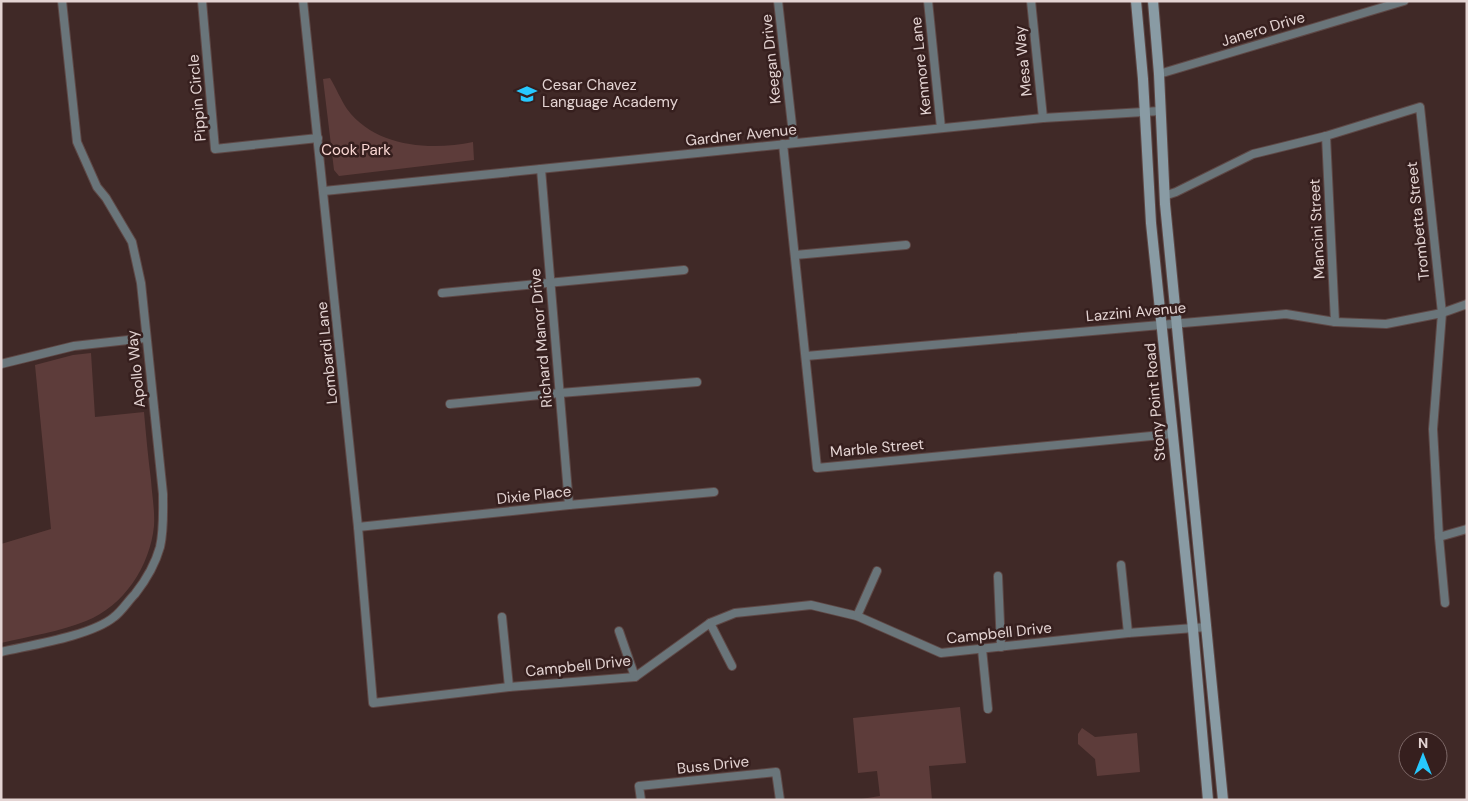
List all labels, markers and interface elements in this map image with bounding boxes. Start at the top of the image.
street label: Janero Drive [1219,7,1307,51]
street label: Keegan Drive [756,13,786,105]
street label: Kenmore Lane [906,16,936,116]
street label: Mesa Way [1009,24,1037,97]
street label: Pippin Circle [183,54,211,142]
place label: Cesar Chavez Language Academy [542,75,679,112]
school or university icon: Cesar Chavez Language Academy [516,83,538,105]
street label: Gardner Avenue [684,119,798,151]
park label: Cook Park [321,140,391,160]
street label: Trombetta Street [1402,161,1434,281]
street label: Mancini Street [1304,178,1330,280]
street label: Richard Manor Drive [525,267,557,409]
street label: Lazzini Avenue [1085,298,1187,326]
street label: Lombardi Lane [312,301,342,405]
street label: Apollo Way [122,329,150,409]
street label: Stony Point Road [1140,342,1170,462]
street label: Marble Street [829,434,925,462]
street label: Dixie Place [496,481,572,509]
street label: Campbell Drive [945,618,1053,648]
street label: Campbell Drive [524,651,632,681]
north arrow [1398,731,1448,781]
text: N [1418,734,1428,752]
street label: Buss Drive [676,751,750,779]

